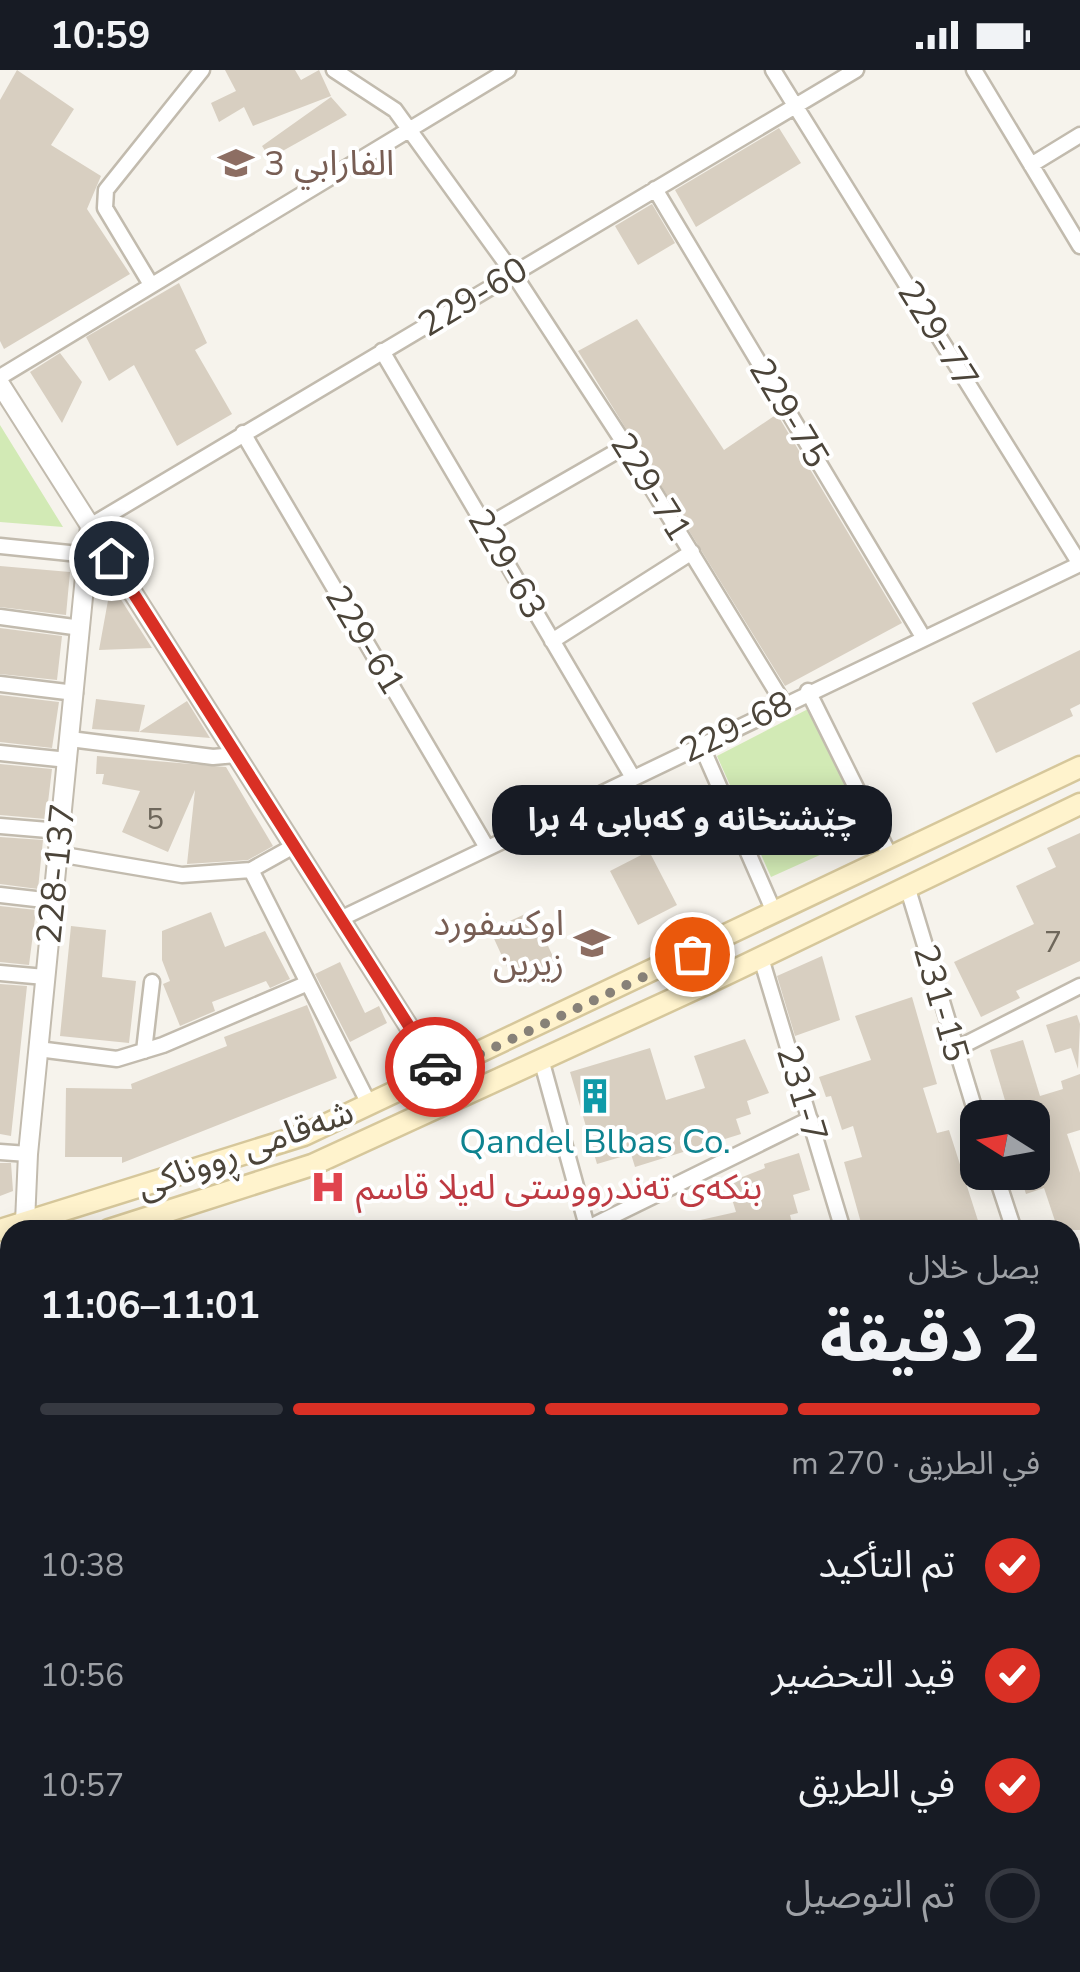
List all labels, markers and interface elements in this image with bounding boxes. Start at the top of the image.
text: 10:59 [50,10,151,61]
place label: الفارابي 3 [264,140,394,190]
school or university icon: الفارابي 3 [217,144,255,182]
street label: 229-60 [410,246,536,348]
street label: 229-77 [886,272,990,398]
street label: 229-75 [738,350,840,476]
street label: 229-71 [599,424,703,550]
street label: 229-63 [457,500,557,628]
pin [69,516,154,601]
icon: home [84,531,139,586]
street label: 229-61 [314,577,416,703]
street label: 229-68 [672,680,800,774]
callout: چێشتخانە و کەبابی 4 برا [492,784,892,854]
text: چێشتخانە و کەبابی 4 برا [528,798,856,841]
house number: 5 [146,799,164,840]
street label: 228-137 [25,802,87,946]
place label: اوكسفورد زيرين [434,900,564,987]
pin [650,912,735,997]
house number: 7 [1044,922,1062,963]
school or university icon: اوكسفورد زيرين [573,924,611,962]
icon: bag [665,927,720,982]
street label: 231-15 [902,939,980,1067]
courier [385,1017,485,1117]
icon: car [408,1040,463,1095]
street label: 231-7 [765,1040,839,1148]
building icon: Qandel Blbas Co. [576,1077,614,1115]
street label: شەقامی ڕووناکی [130,1088,361,1214]
north arrow [960,1100,1050,1190]
map controls [960,1100,1050,1190]
place label: Qandel Blbas Co. [459,1118,731,1165]
place label: بنکەی تەندرووستی لەیلا قاسم [356,1164,762,1214]
hospital icon: بنکەی تەندرووستی لەیلا قاسم [309,1168,347,1206]
text: يصل خلال [908,1246,1040,1289]
text: 11:01–11:06 [40,1280,260,1331]
text: 2 دقيقة [820,1295,1040,1384]
text: في الطريق · 270 m [791,1442,1040,1485]
icon: check [985,1538,1040,1593]
text: تم التأكيد [818,1539,955,1590]
text: 10:38 [40,1544,124,1587]
icon: check [985,1648,1040,1703]
text: قيد التحضير [771,1649,955,1700]
text: 10:56 [40,1654,124,1697]
icon: check [985,1758,1040,1813]
text: في الطريق [798,1759,955,1810]
text: 10:57 [40,1764,124,1807]
text: تم التوصيل [785,1869,955,1920]

